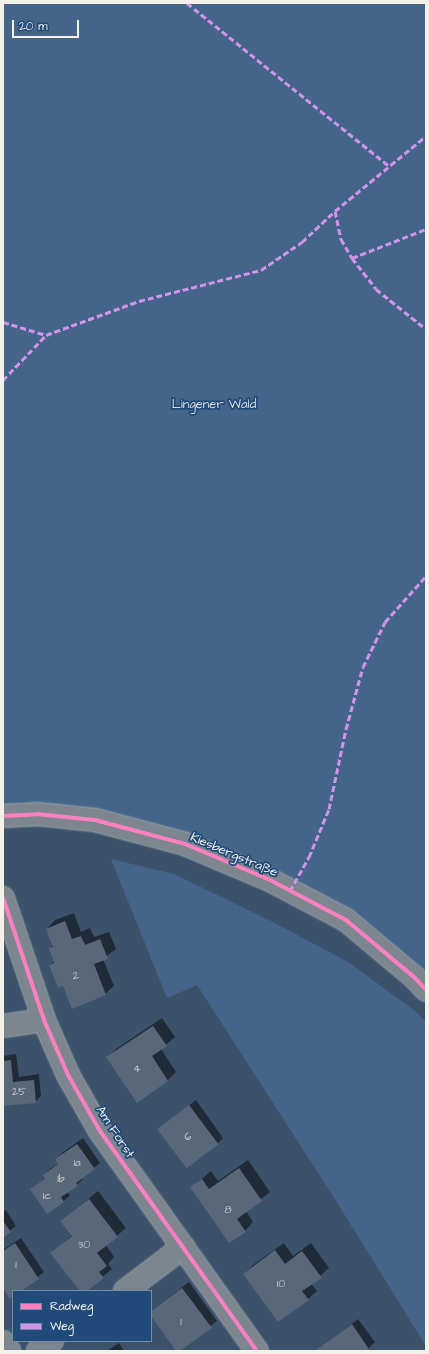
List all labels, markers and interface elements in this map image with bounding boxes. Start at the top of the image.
scale bar [14,12,81,38]
text: 20 m [19,18,48,35]
park label: Lingener Wald [172,396,256,412]
street label: Kiesbergstraße [188,830,280,880]
house number: 2 [73,969,79,983]
house number: 4 [133,1062,141,1076]
house number: 25 [12,1085,26,1099]
street label: Am Forst [92,1103,138,1161]
house number: 6 [185,1130,191,1144]
house number: 1a [73,1156,81,1170]
house number: 1b [57,1172,65,1186]
house number: 1c [43,1189,51,1203]
house number: 8 [224,1203,232,1217]
house number: 30 [78,1238,90,1252]
house number: 1 [15,1258,17,1272]
house number: 10 [277,1277,285,1291]
legend [12,1290,152,1342]
text: Radweg [50,1298,93,1315]
house number: 1 [180,1315,182,1329]
text: Weg [50,1318,74,1335]

